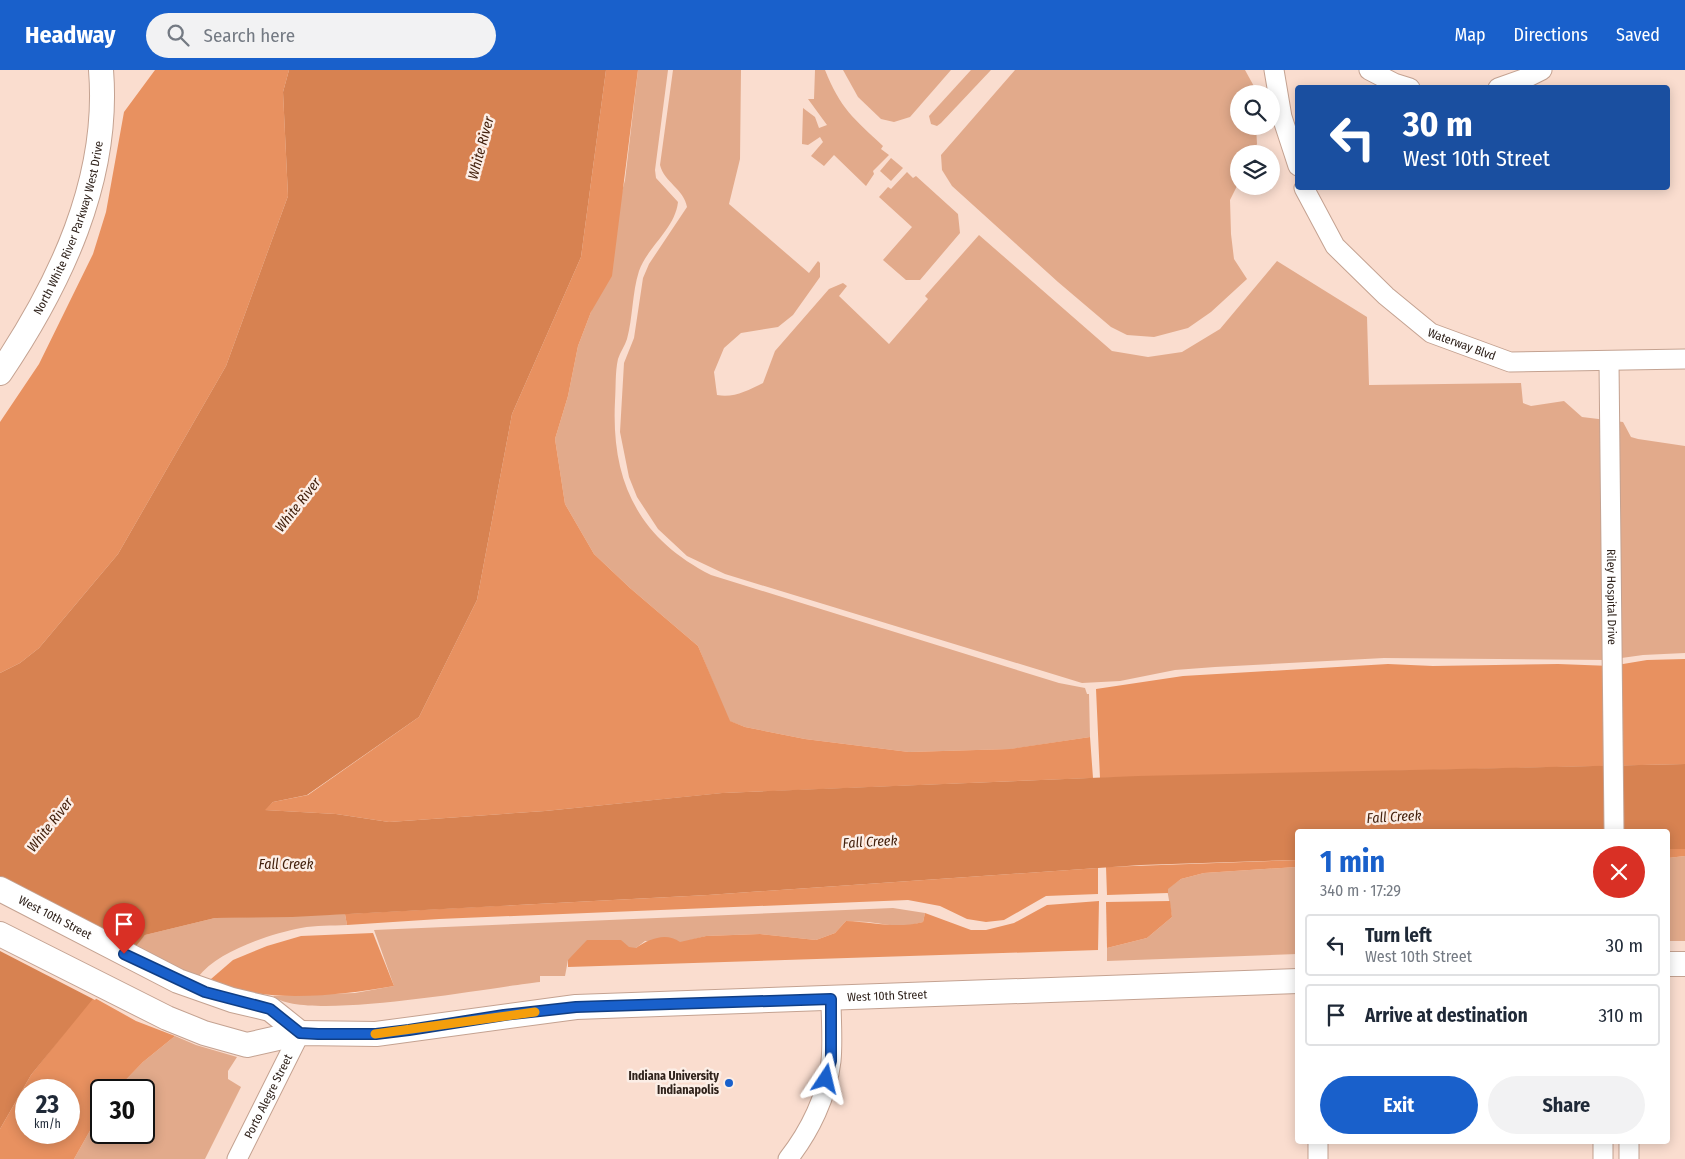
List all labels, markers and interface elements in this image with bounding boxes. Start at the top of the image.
search box [146,13,496,58]
text: Headway [25,21,116,49]
icon: search [164,21,192,49]
text: Search here [204,24,295,47]
text: Map [1454,24,1486,46]
text: Directions [1514,24,1588,46]
text: Saved [1616,24,1660,46]
map controls [1230,85,1280,195]
button: search [1230,85,1280,135]
text: 30 m [1403,103,1473,145]
icon: left [1320,105,1385,170]
water label: White River [464,114,498,181]
street label: North White River Parkway West Drive [31,140,106,317]
button: layers [1230,145,1280,195]
text: West 10th Street [1403,145,1550,172]
street label: Waterway Blvd [1426,325,1497,363]
water label: White River [272,474,325,536]
street label: Riley Hospital Drive [1604,549,1619,645]
water label: White River [24,794,77,856]
water label: Fall Creek [1366,807,1422,827]
water label: Fall Creek [842,832,898,852]
text: 1 min [1320,844,1385,880]
button: close [1593,846,1645,898]
water label: Fall Creek [259,856,314,873]
text: 340 m · 17:29 [1320,881,1401,900]
street label: West 10th Street [16,893,94,942]
pin [103,903,145,954]
icon: arrive [110,910,138,938]
text: Turn left [1365,924,1432,947]
icon: left [1322,931,1350,959]
text: 30 m [1605,934,1643,957]
text: West 10th Street [1365,947,1472,966]
street label: West 10th Street [847,987,928,1004]
icon: arrive [1322,1001,1350,1029]
text: Arrive at destination [1365,1004,1528,1027]
text: 310 m [1599,1004,1643,1027]
street label: Porto Alegre Street [241,1052,295,1141]
position arrow [799,1052,851,1104]
place label: Indiana University Indianapolis [629,1069,720,1097]
button: Exit [1320,1076,1478,1134]
button: Share [1488,1076,1645,1134]
marker: Indiana University Indianapolis [723,1077,735,1089]
speed limit sign: 30 [90,1079,155,1144]
text: 23 [36,1090,59,1120]
text: km/h [34,1117,61,1131]

